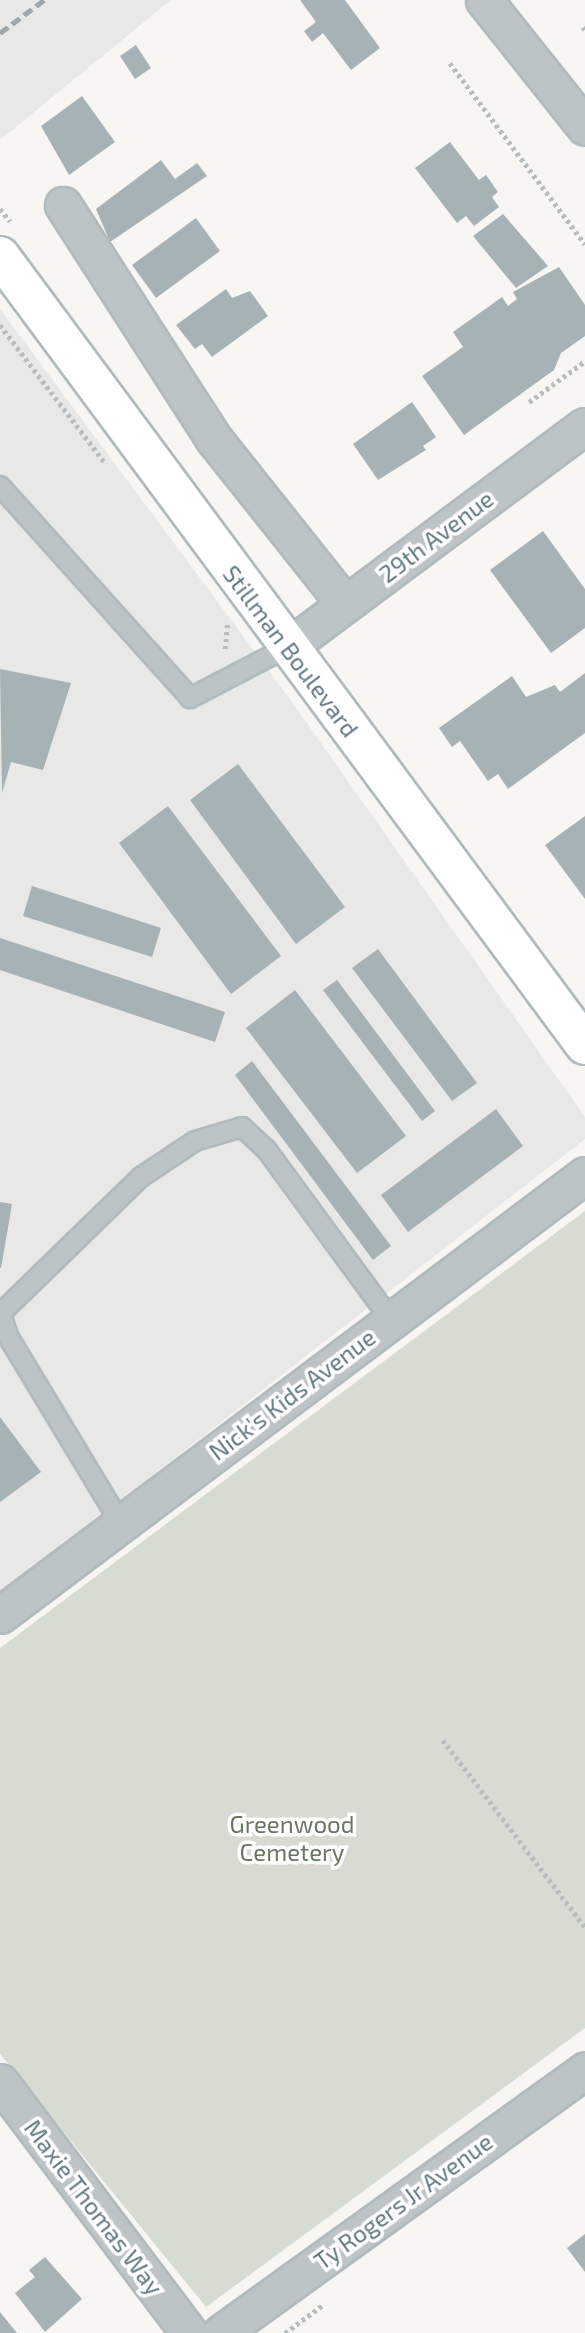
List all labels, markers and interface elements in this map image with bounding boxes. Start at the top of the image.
street label: 29th Avenue [373,484,499,588]
street label: Stillman Boulevard [217,560,365,742]
street label: Nick's Kids Avenue [203,1322,381,1466]
park label: Greenwood Cemetery [230,1810,354,1866]
street label: Maxie Thomas Way [19,2113,169,2301]
street label: Ty Rogers Jr Avenue [307,2126,499,2276]

